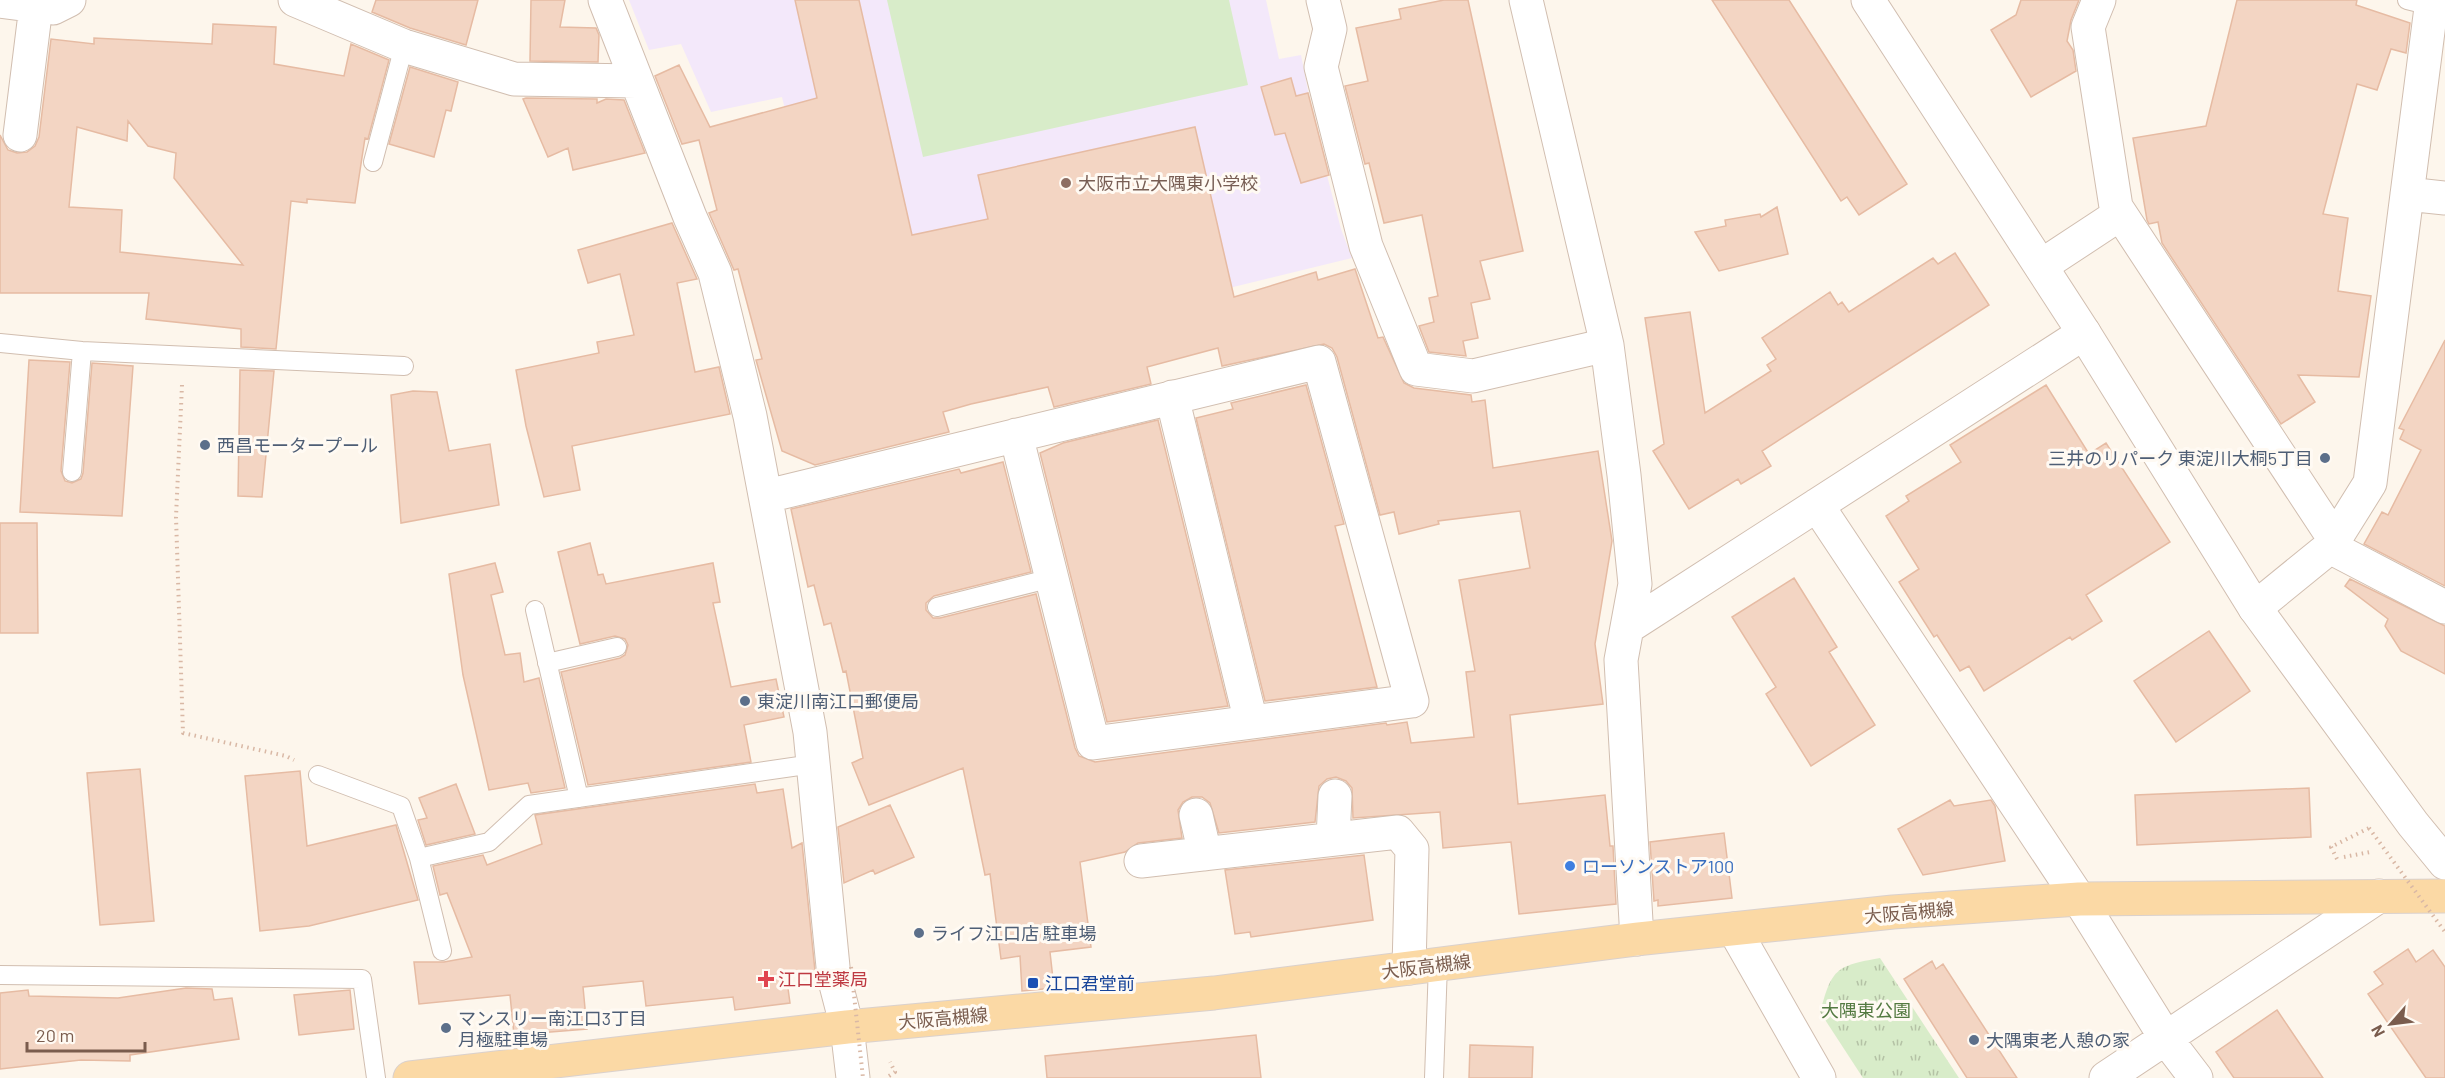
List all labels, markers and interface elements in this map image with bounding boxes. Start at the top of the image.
place label: 大阪市立大隅東小学校 [1078,172,1258,194]
marker: 大阪市立大隅東小学校 [1059,176,1073,190]
place label: 西昌モータープール [217,434,378,456]
marker: 西昌モータープール [198,438,212,452]
place label: 三井のリパーク 東淀川大桐5丁目 [2048,447,2313,469]
marker: 三井のリパーク 東淀川大桐5丁目 [2318,451,2332,465]
place label: 東淀川南江口郵便局 [757,690,919,712]
marker: 東淀川南江口郵便局 [738,694,752,708]
place label: ローソンストア100 [1582,855,1734,877]
marker: ローソンストア100 [1563,859,1577,873]
street label: 大阪高槻線 [1863,897,1955,927]
place label: ライフ江口店 駐車場 [931,922,1097,944]
marker: ライフ江口店 駐車場 [912,926,926,940]
street label: 大阪高槻線 [1380,950,1472,982]
place label: 江口堂薬局 [778,968,868,990]
marker: 江口堂薬局 [759,972,773,986]
place label: 江口君堂前 [1045,972,1135,994]
marker: 江口君堂前 [1026,976,1040,990]
north arrow [2361,994,2421,1054]
park label: 大隅東公園 [1821,999,1911,1021]
street label: 大阪高槻線 [897,1003,989,1033]
place label: マンスリー南江口3丁目 月極駐車場 [458,1007,647,1050]
scale bar [27,1015,146,1053]
marker: マンスリー南江口3丁目 月極駐車場 [439,1021,453,1035]
text: N [2366,1022,2388,1040]
text: 20 m [36,1024,74,1046]
place label: 大隅東老人憩の家 [1986,1029,2130,1051]
marker: 大隅東老人憩の家 [1967,1033,1981,1047]

